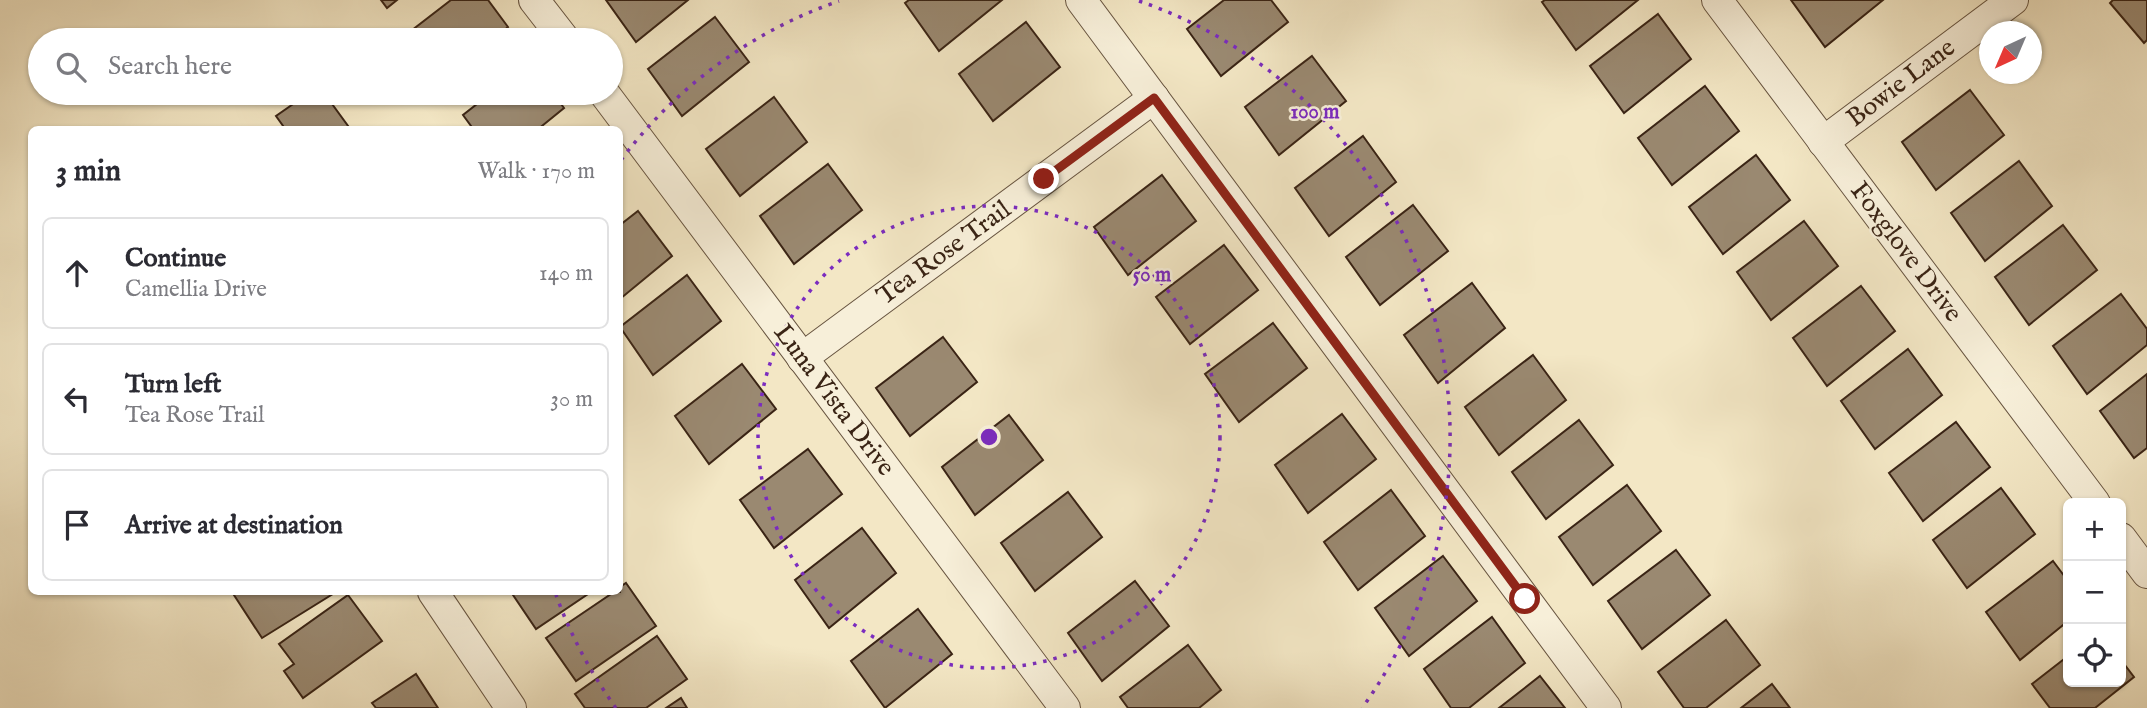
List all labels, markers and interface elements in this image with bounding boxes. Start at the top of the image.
north arrow [1979,21,2042,84]
search box [28,28,623,105]
street label: Bowie Lane [1840,31,1962,135]
icon: search [52,48,90,86]
text: Search here [108,50,232,83]
text: 100 m [1290,99,1340,126]
text: 3 min [56,153,121,191]
text: Walk · 170 m [477,157,595,186]
route end [1028,163,1059,194]
street label: Foxglove Drive [1843,175,1969,329]
street label: Tea Rose Trail [870,193,1018,313]
text: Continue [125,242,226,275]
icon: ahead [58,254,96,292]
text: 140 m [539,259,593,288]
text: 50 m [1133,262,1172,289]
text: Camellia Drive [125,275,267,304]
street label: Luna Vista Drive [766,317,902,483]
text: Turn left [125,368,222,401]
icon: left [58,380,96,418]
text: 30 m [550,385,593,414]
text: Tea Rose Trail [125,401,265,430]
centre of rings [977,425,1001,449]
map controls [2063,498,2126,687]
button: + [2063,498,2126,561]
icon: arrive [58,506,96,544]
text: Arrive at destination [125,509,343,542]
button: − [2063,561,2126,624]
route start [1509,583,1540,614]
button: locate [2063,624,2126,687]

